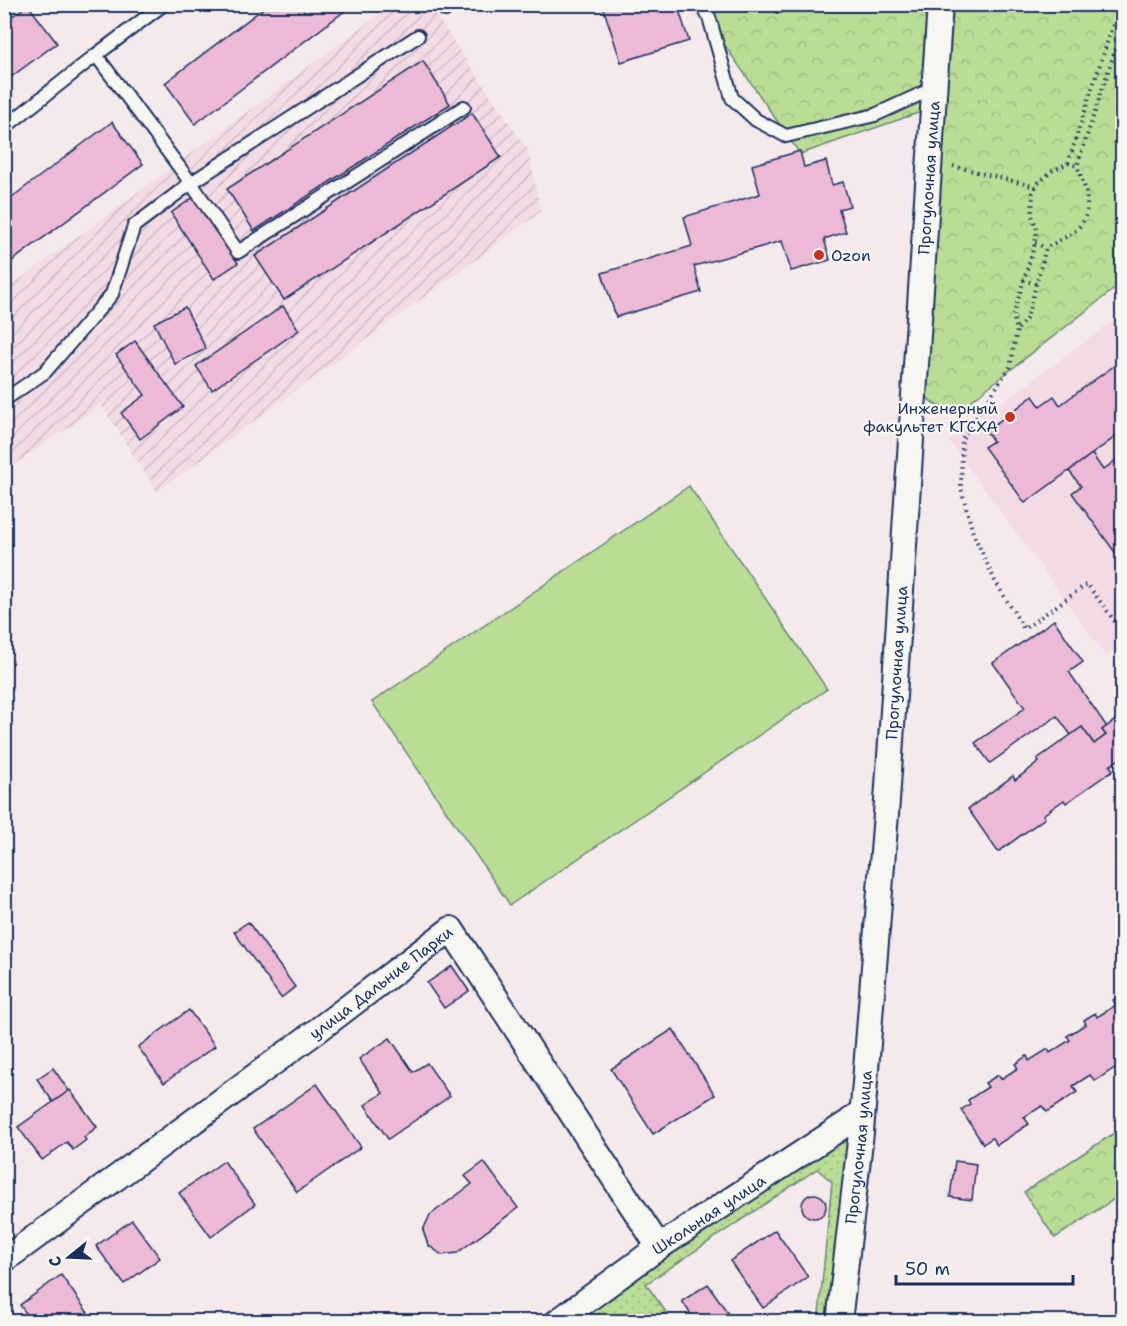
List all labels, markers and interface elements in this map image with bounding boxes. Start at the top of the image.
street label: Прогулочная улица [913,100,944,255]
place label: Ozon [831,245,871,266]
marker: Ozon [812,248,826,262]
place label: Инженерный факультет КГСХА [863,398,998,437]
marker: Инженерный факультет КГСХА [1003,410,1017,424]
street label: Прогулочная улица [881,585,912,740]
street label: улица Дальние Парки [305,921,457,1044]
street label: Прогулочная улица [840,1069,876,1225]
street label: Школьная улица [648,1169,769,1259]
north arrow [39,1227,99,1287]
scale bar [896,1248,1073,1286]
text: С [44,1253,67,1269]
text: 50 m [905,1257,950,1281]

